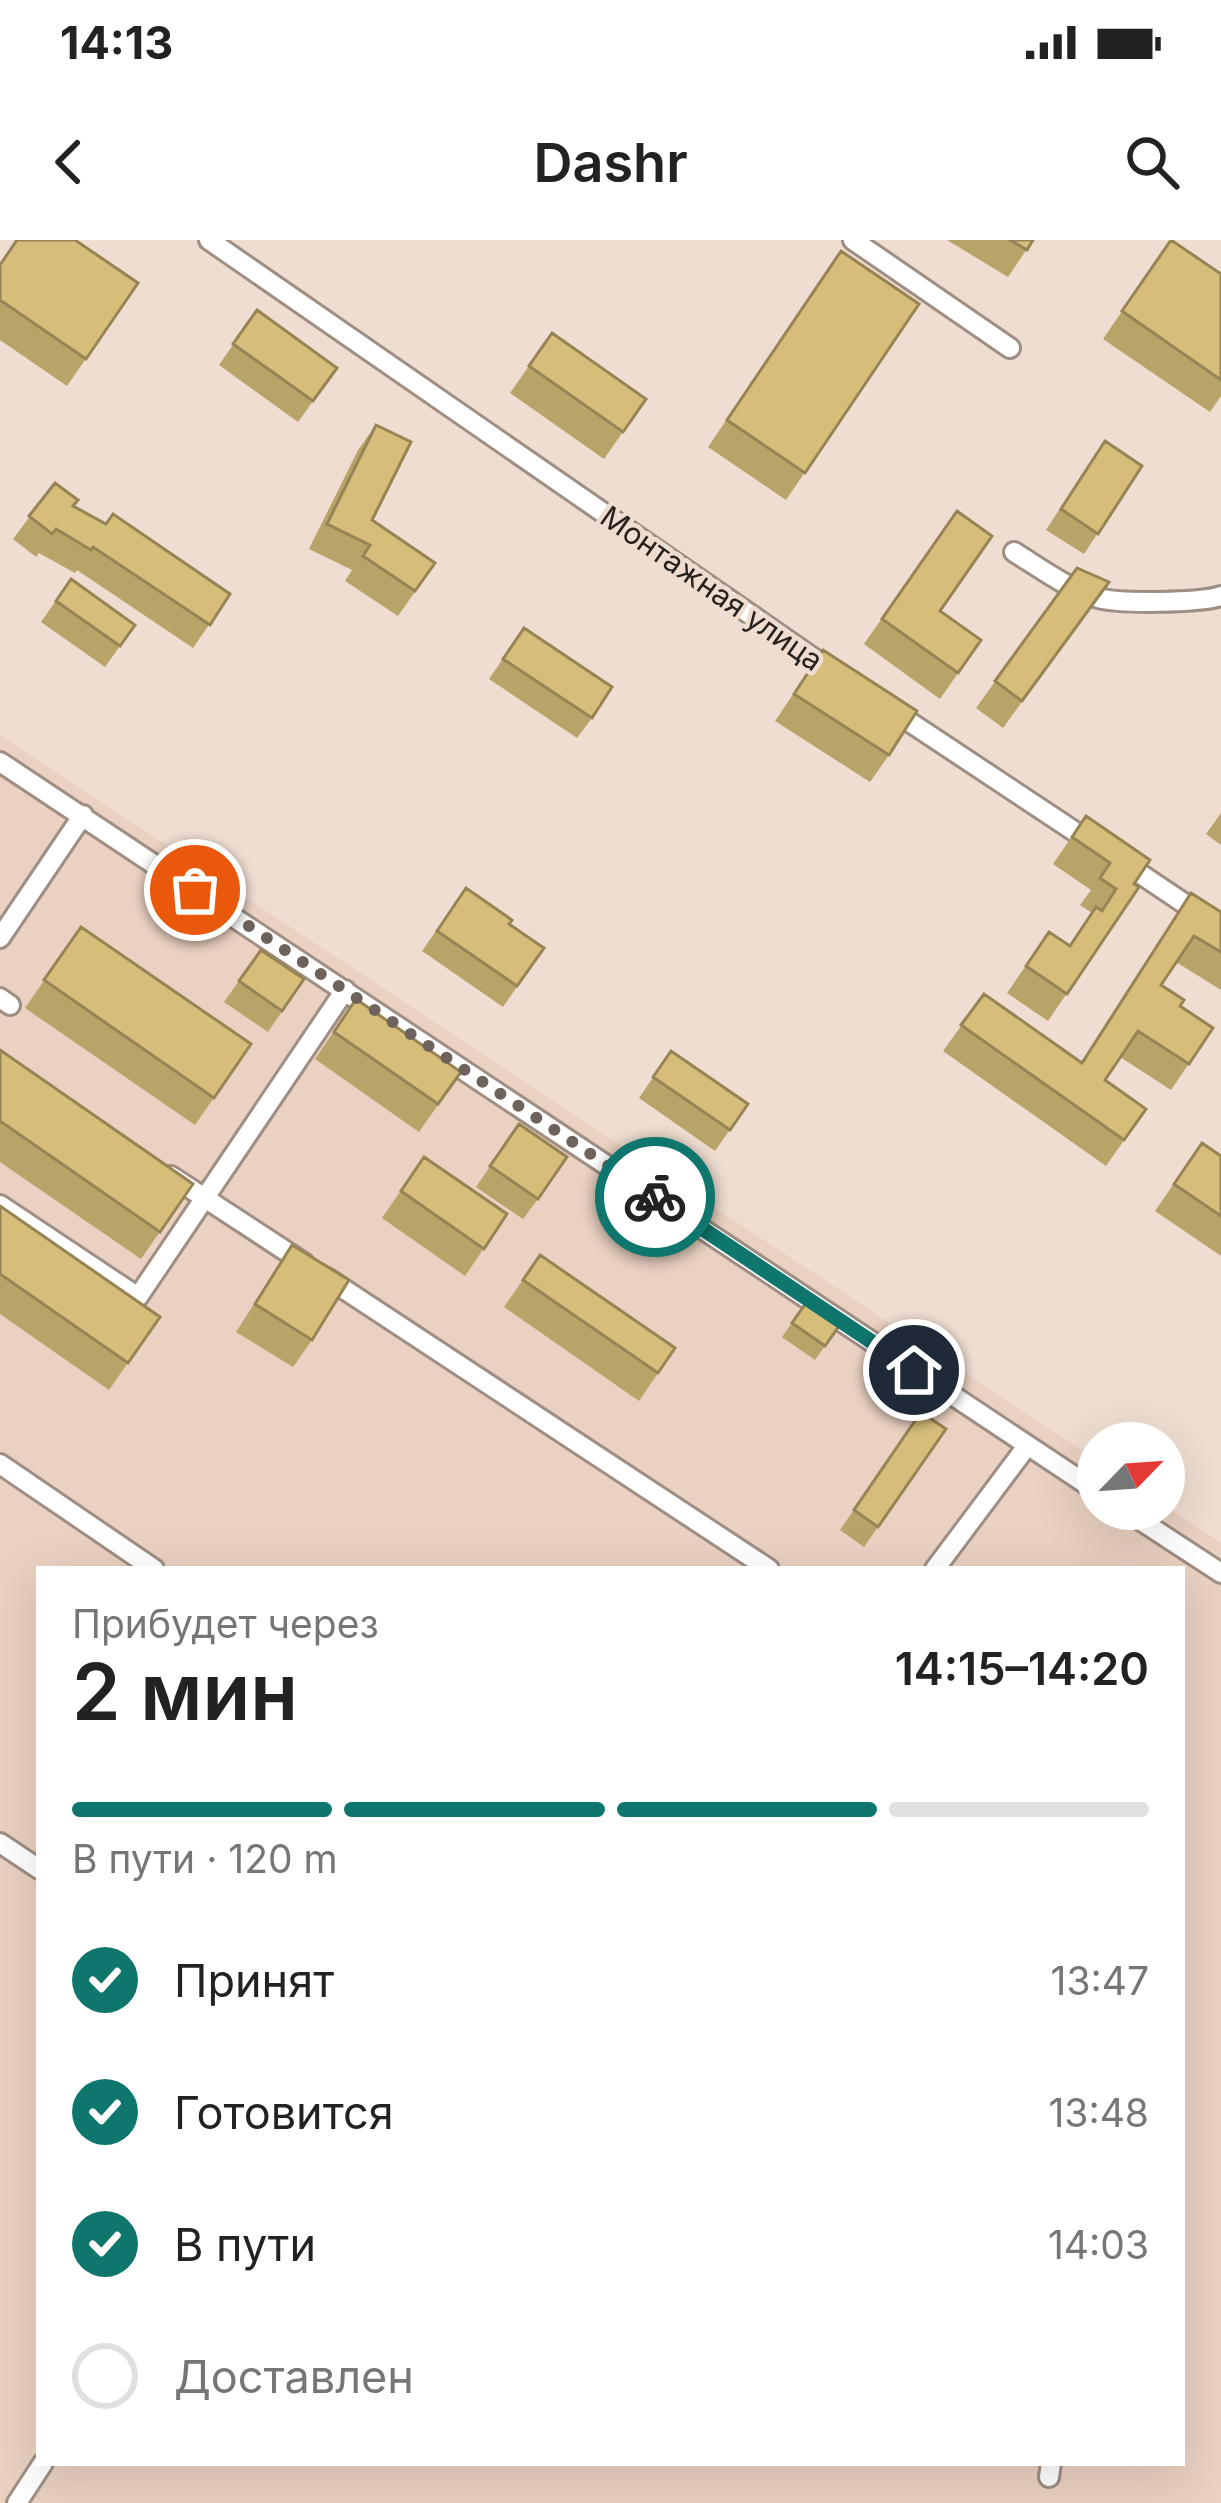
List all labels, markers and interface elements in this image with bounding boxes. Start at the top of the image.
text: 14:13 [60,15,173,70]
icon: back [36,129,102,195]
icon: search [1119,129,1185,195]
text: Dashr [533,130,688,195]
street label: Монтажная улица [594,498,830,678]
pin [144,839,246,941]
icon: bag [162,857,228,923]
courier [595,1137,715,1257]
icon: bike [622,1164,688,1230]
pin [863,1319,965,1421]
icon: home [881,1337,947,1403]
north arrow [1077,1422,1185,1530]
map controls [1077,1422,1185,1530]
text: Прибудет через [72,1600,379,1647]
text: 14:15–14:20 [895,1641,1149,1696]
text: 2 мин [72,1644,298,1739]
text: В пути · 120 m [72,1835,338,1882]
icon: check [72,1947,138,2013]
text: Принят [174,1953,334,2008]
text: 13:47 [1051,1957,1149,2004]
icon: check [72,2079,138,2145]
text: Готовится [174,2085,394,2140]
text: 13:48 [1048,2089,1149,2136]
icon: check [72,2211,138,2277]
text: В пути [174,2217,316,2272]
text: 14:03 [1048,2221,1149,2268]
text: Доставлен [174,2349,414,2404]

